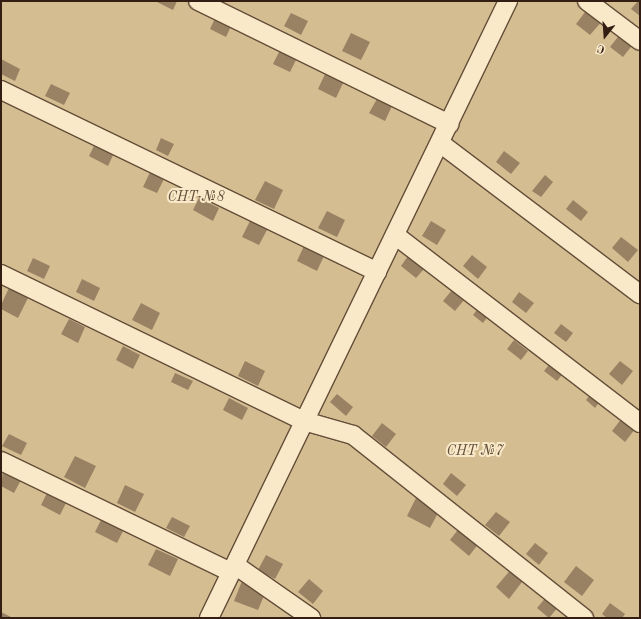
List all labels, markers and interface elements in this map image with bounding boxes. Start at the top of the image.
north arrow [585,16,625,56]
text: С [596,42,606,54]
park label: СНТ №8 [167,189,225,205]
park label: СНТ №7 [446,443,504,459]

